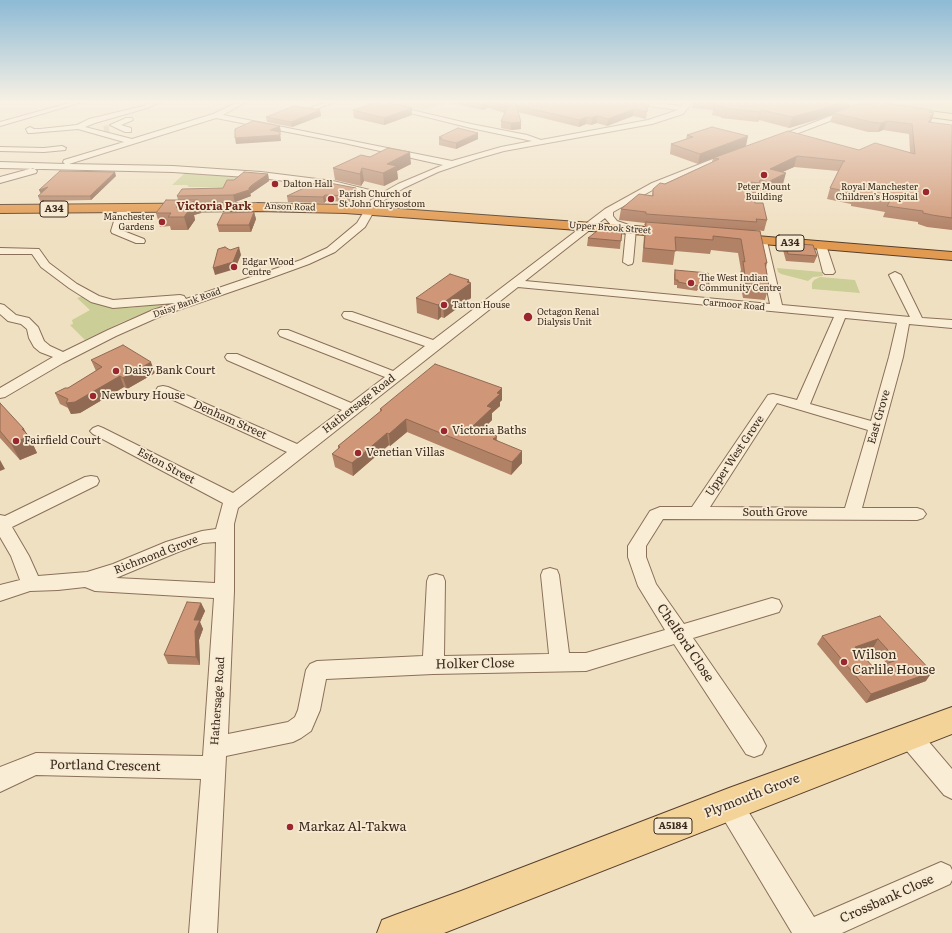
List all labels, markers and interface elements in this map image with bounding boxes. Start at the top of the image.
marker: Peter Mount Building [759,170,769,180]
marker: Dalton Hall [270,179,280,189]
place label: Dalton Hall [283,179,333,189]
place label: Peter Mount Building [737,182,791,203]
place label: Royal Manchester Children’s Hospital [836,182,918,203]
marker: Royal Manchester Children’s Hospital [921,187,931,197]
place label: Parish Church of St John Chrysostom [339,189,425,210]
marker: Parish Church of St John Chrysostom [326,194,336,204]
district label: Victoria Park [177,200,251,214]
road number: A34 [40,201,68,217]
street label: Anson Road [264,201,316,213]
place label: Manchester Gardens [103,212,154,233]
marker: Manchester Gardens [157,217,167,227]
street label: Upper Brook Street [569,220,651,236]
road number: A34 [776,235,804,251]
place label: Edgar Wood Centre [242,257,294,278]
marker: Edgar Wood Centre [229,262,239,272]
place label: The West Indian Community Centre [699,273,781,294]
marker: The West Indian Community Centre [686,278,696,288]
street label: Daisy Bank Road [152,286,222,320]
street label: Carmoor Road [703,297,765,313]
marker: Tatton House [439,300,449,310]
place label: Tatton House [452,300,510,310]
place label: Octagon Renal Dialysis Unit [537,307,599,328]
marker: Octagon Renal Dialysis Unit [522,311,534,323]
place label: Daisy Bank Court [124,364,215,378]
marker: Daisy Bank Court [111,366,121,376]
street label: Hathersage Road [320,371,398,437]
street label: East Grove [865,388,893,446]
place label: Newbury House [101,389,185,403]
marker: Newbury House [88,391,98,401]
street label: Denham Street [191,398,269,442]
street label: Upper West Grove [703,413,767,499]
place label: Victoria Baths [452,424,526,438]
marker: Victoria Baths [439,426,449,436]
place label: Fairfield Court [24,434,101,448]
marker: Fairfield Court [11,436,21,446]
street label: Eston Street [135,445,197,487]
place label: Venetian Villas [366,446,445,460]
marker: Venetian Villas [353,448,363,458]
street label: South Grove [742,506,808,520]
street label: Richmond Grove [112,533,200,577]
street label: Chelford Close [653,601,717,685]
place label: Wilson Carlile House [852,647,935,678]
street label: Hathersage Road [208,656,228,746]
street label: Holker Close [435,656,515,672]
marker: Wilson Carlile House [839,657,849,667]
street label: Portland Crescent [49,757,161,775]
street label: Plymouth Grove [702,771,802,821]
road number: A5184 [654,818,692,834]
place label: Markaz Al-Takwa [298,819,406,835]
marker: Markaz Al-Takwa [285,822,295,832]
street label: Crossbank Close [838,871,936,927]

